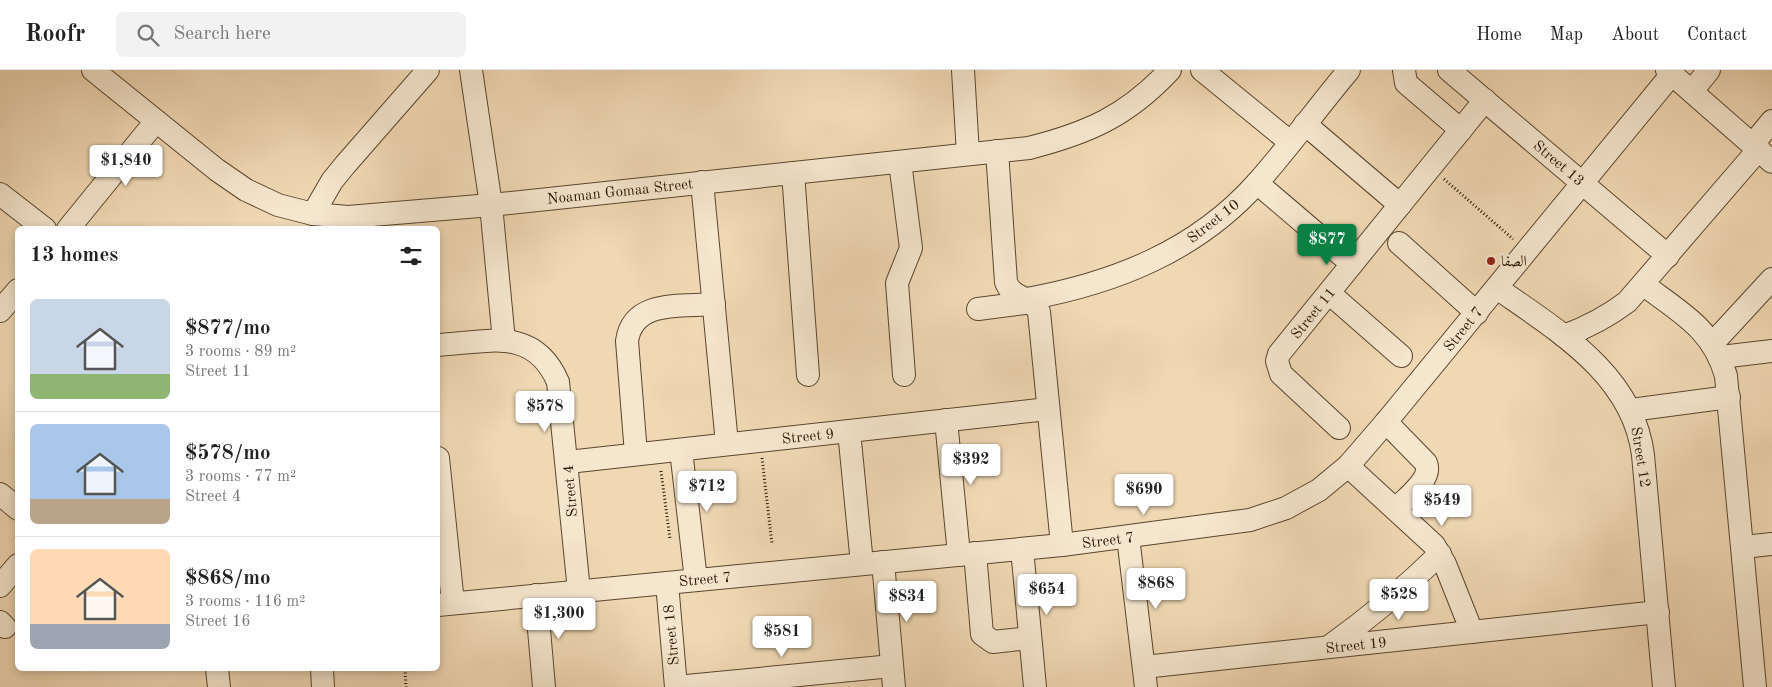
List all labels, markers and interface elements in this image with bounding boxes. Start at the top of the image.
search box [116,12,466,57]
icon: search [134,21,162,49]
text: Roofr [25,23,86,47]
text: Search here [174,25,271,44]
text: Home [1476,26,1522,44]
text: Map [1550,26,1583,44]
text: About [1611,26,1659,44]
text: Contact [1687,26,1747,44]
street label: Street 13 [1530,139,1586,190]
pin: $1,840 [85,144,167,187]
text: $1,840 [101,153,151,169]
street label: Noaman Gomaa Street [546,177,694,208]
street label: Street 10 [1185,197,1243,247]
pin: $877 [1297,224,1357,266]
text: $877 [1308,232,1346,248]
icon: filters [397,242,425,270]
text: 13 homes [30,245,118,266]
marker: الصفا [1485,255,1497,267]
place label: الصفا [1501,255,1527,270]
street label: Street 11 [1289,285,1339,343]
street label: Street 7 [1442,305,1487,355]
text: $877/mo [185,318,271,339]
icon: home [70,319,130,379]
text: 3 rooms · 89 m² [185,344,296,360]
text: Street 11 [185,364,250,380]
pin: $578 [515,390,575,433]
text: $578 [526,399,564,415]
street label: Street 12 [1627,426,1652,489]
street label: Street 9 [781,427,835,448]
text: $578/mo [185,443,271,464]
icon: home [70,444,130,504]
pin: $392 [941,444,1001,486]
text: $392 [952,452,990,468]
street label: Street 4 [562,464,581,518]
text: 3 rooms · 77 m² [185,469,296,485]
pin: $712 [677,470,737,513]
pin: $690 [1114,474,1174,516]
text: $712 [688,479,726,495]
text: $690 [1125,482,1163,498]
pin: $549 [1412,484,1472,527]
text: Street 4 [185,489,241,505]
text: $549 [1423,493,1461,509]
street label: Street 7 [1081,531,1135,552]
text: $868/mo [185,568,271,589]
pin: $868 [1126,568,1186,610]
icon: home [70,569,130,629]
street label: Street 7 [678,571,732,590]
pin: $654 [1017,574,1077,616]
text: $868 [1137,576,1175,592]
pin: $528 [1369,578,1429,621]
pin: $834 [877,580,937,623]
text: $654 [1028,582,1066,598]
text: $528 [1380,587,1418,603]
text: $834 [888,589,926,605]
text: 3 rooms · 116 m² [185,594,305,610]
pin: $1,300 [518,598,600,640]
street label: Street 18 [662,604,683,666]
text: $1,300 [534,606,584,622]
text: Street 16 [185,614,250,630]
pin: $581 [752,616,812,658]
text: $581 [763,624,801,640]
street label: Street 19 [1325,636,1387,657]

